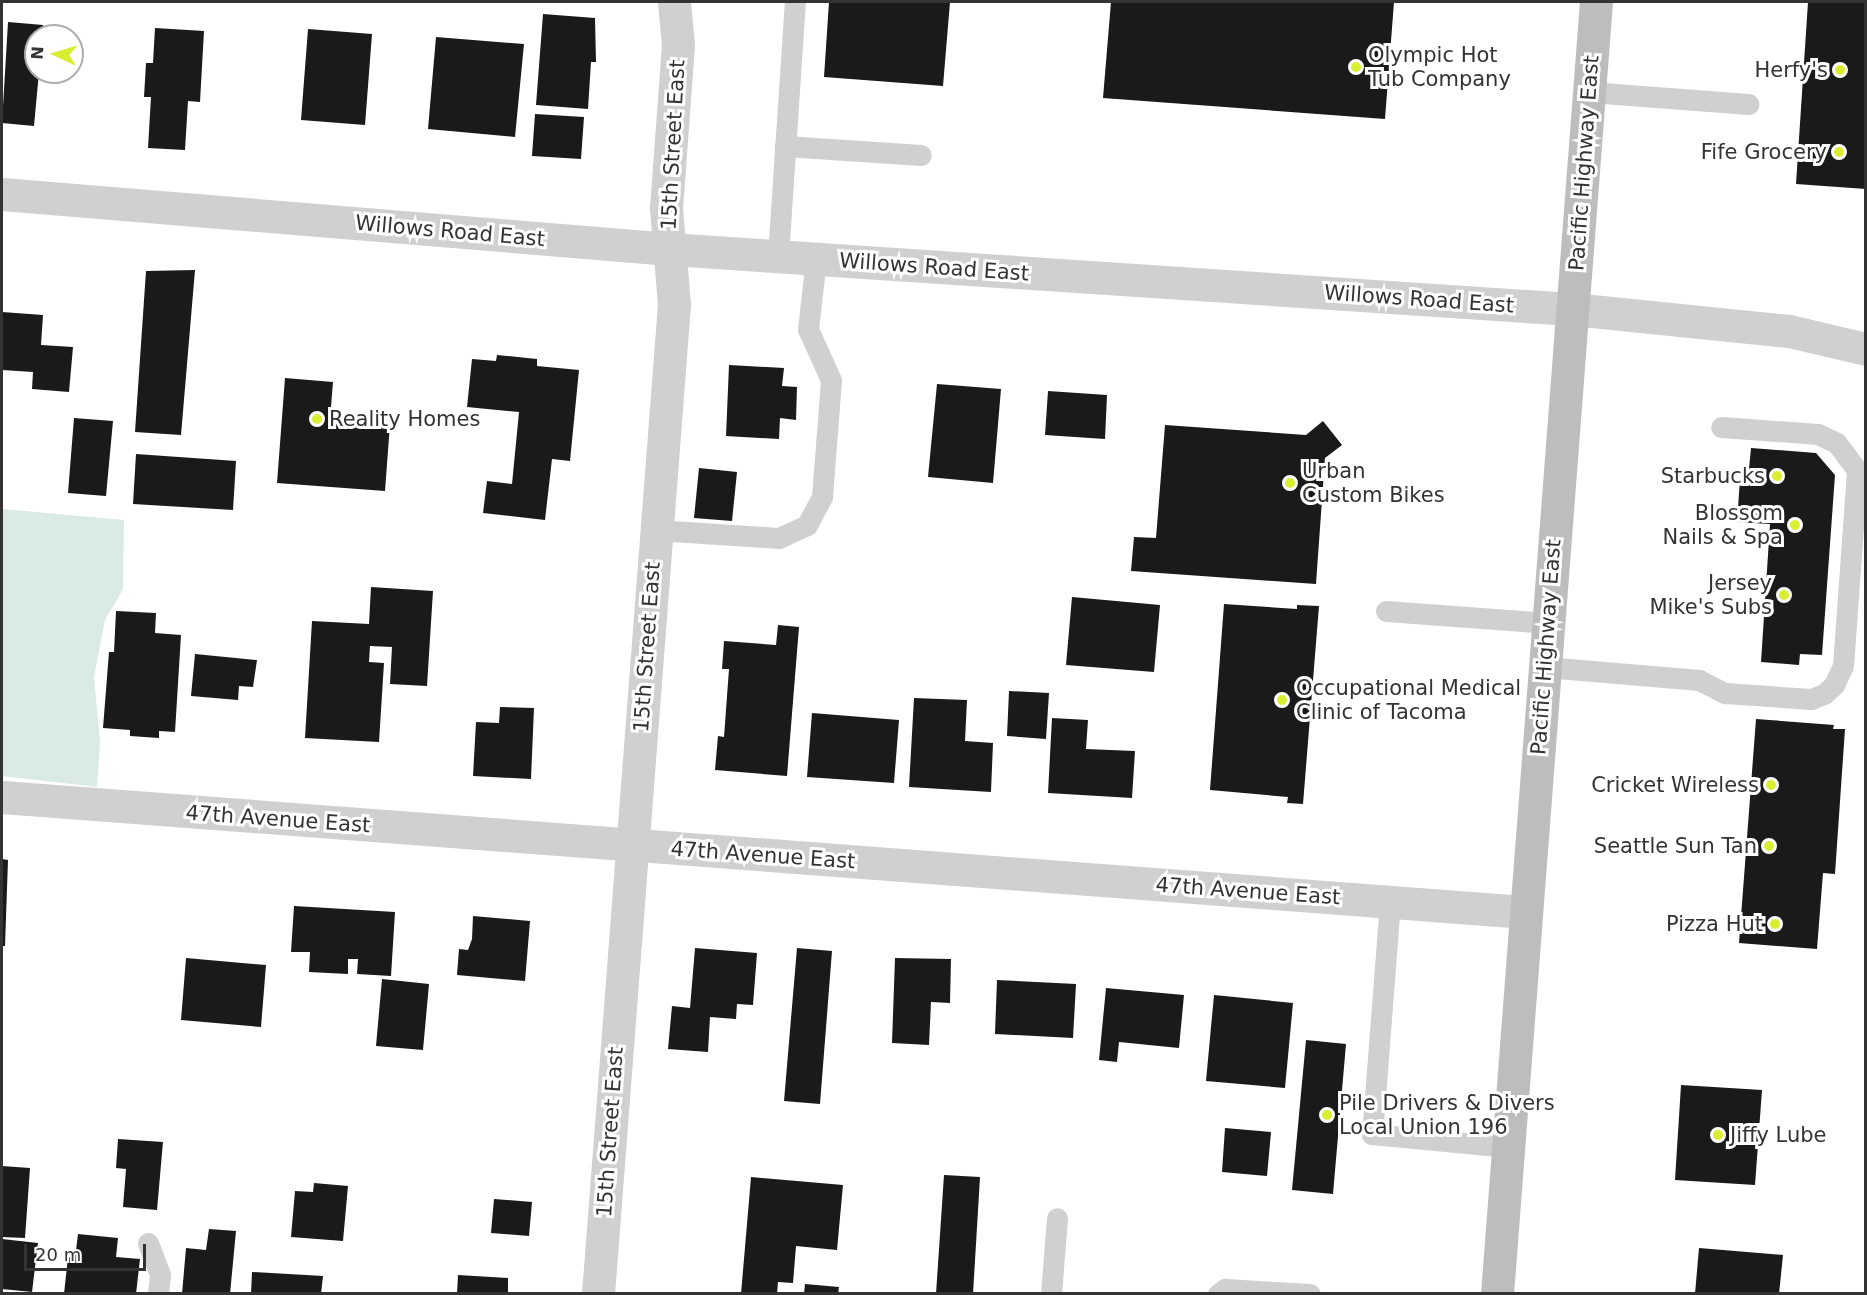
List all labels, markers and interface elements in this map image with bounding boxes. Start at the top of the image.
north arrow [24,24,84,84]
place label: Olympic Hot Tub Company [1368,42,1511,92]
text: N [28,46,47,60]
street label: Pacific Highway East [1564,54,1604,272]
place label: Herfy's [1754,57,1828,83]
street label: 15th Street East [656,59,690,231]
marker: Olympic Hot Tub Company [1349,60,1363,74]
marker: Herfy's [1833,63,1847,77]
place label: Fife Grocery [1701,139,1827,165]
marker: Fife Grocery [1832,145,1846,159]
street label: Willows Road East [354,210,546,252]
street label: Willows Road East [838,248,1030,286]
street label: Willows Road East [1323,280,1515,318]
place label: Reality Homes [329,406,480,432]
marker: Reality Homes [310,412,324,426]
place label: Urban Custom Bikes [1302,458,1445,508]
place label: Starbucks [1661,463,1765,489]
marker: Starbucks [1770,469,1784,483]
marker: Urban Custom Bikes [1283,476,1297,490]
place label: Blossom Nails & Spa [1663,500,1783,550]
marker: Blossom Nails & Spa [1788,518,1802,532]
street label: Pacific Highway East [1526,538,1566,756]
street label: 15th Street East [628,561,666,733]
place label: Jersey Mike's Subs [1649,570,1772,620]
marker: Jersey Mike's Subs [1777,588,1791,602]
place label: Occupational Medical Clinic of Tacoma [1296,675,1521,725]
marker: Occupational Medical Clinic of Tacoma [1273,691,1291,709]
place label: Cricket Wireless [1591,772,1759,798]
marker: Cricket Wireless [1764,778,1778,792]
street label: 47th Avenue East [185,800,371,838]
place label: Seattle Sun Tan [1594,833,1757,859]
street label: 47th Avenue East [670,836,856,874]
marker: Seattle Sun Tan [1762,839,1776,853]
street label: 47th Avenue East [1155,872,1341,910]
place label: Pizza Hut [1666,911,1763,937]
marker: Pizza Hut [1768,917,1782,931]
street label: 15th Street East [591,1046,629,1218]
place label: Pile Drivers & Divers Local Union 196 [1339,1090,1555,1140]
marker: Pile Drivers & Divers Local Union 196 [1320,1108,1334,1122]
place label: Jiffy Lube [1730,1122,1826,1148]
marker: Jiffy Lube [1711,1128,1725,1142]
scale bar [27,1232,148,1270]
text: 20 m [35,1244,81,1265]

